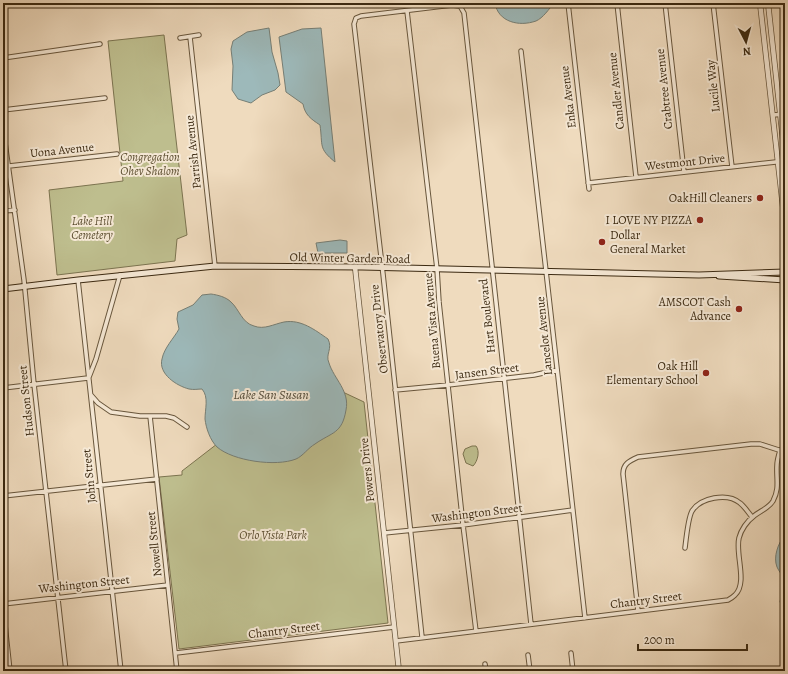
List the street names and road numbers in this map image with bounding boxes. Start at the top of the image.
street label: Crabtree Avenue [652,48,676,130]
street label: Candler Avenue [604,52,628,130]
street label: Lucile Way [702,58,724,113]
street label: Enka Avenue [556,65,580,129]
street label: Parrish Avenue [181,114,205,190]
street label: Uona Avenue [29,139,95,161]
street label: Westmont Drive [643,150,726,174]
street label: Old Winter Garden Road [290,249,411,267]
street label: Buena Vista Avenue [420,272,444,370]
street label: Hart Boulevard [475,277,499,354]
street label: Observatory Drive [366,284,392,374]
street label: Lancelot Avenue [532,296,556,376]
street label: Jansen Street [454,359,520,383]
street label: Hudson Street [14,365,38,437]
street label: Powers Drive [356,437,378,503]
street label: John Street [78,448,100,504]
street label: Washington Street [430,499,523,527]
street label: Nowell Street [143,511,165,577]
street label: Washington Street [37,571,130,597]
street label: Chantry Street [609,588,683,612]
street label: Chantry Street [247,618,321,642]

